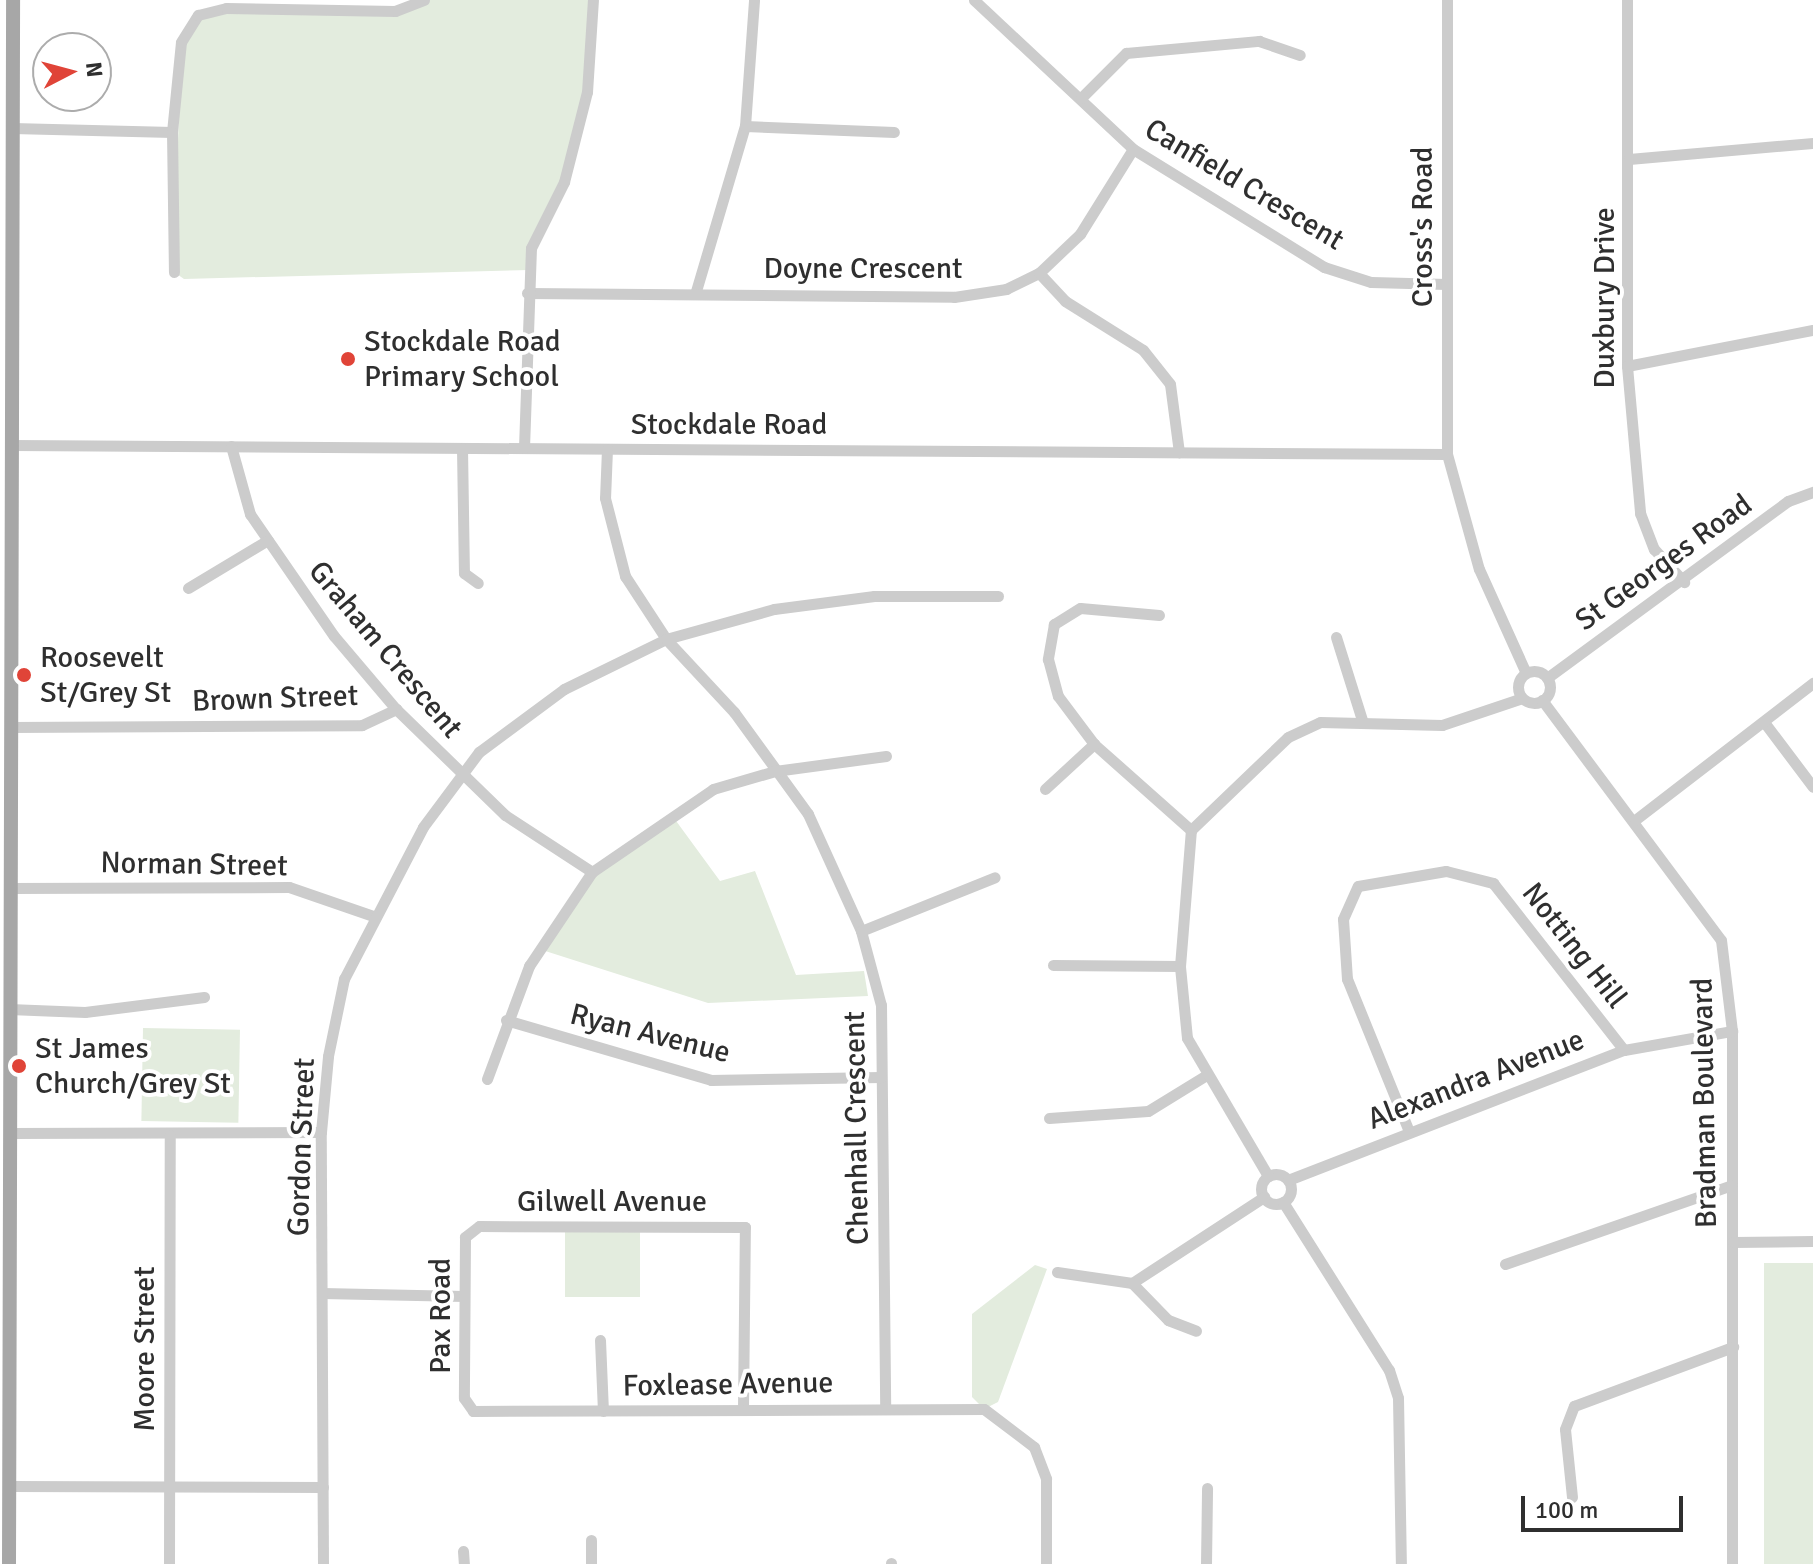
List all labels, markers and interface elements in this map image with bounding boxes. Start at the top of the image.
north arrow [32,32,112,112]
text: N [80,61,109,79]
street label: Canfield Crescent [1138,111,1350,259]
street label: Cross's Road [1405,147,1441,307]
street label: Duxbury Drive [1587,207,1623,389]
street label: Doyne Crescent [763,251,963,287]
place label: Stockdale Road Primary School [364,324,561,394]
marker: Stockdale Road Primary School [339,350,357,368]
street label: Stockdale Road [631,407,827,443]
street label: St Georges Road [1569,487,1759,639]
street label: Graham Crescent [301,554,469,746]
place label: Roosevelt St/Grey St [40,640,171,710]
marker: Roosevelt St/Grey St [15,666,33,684]
street label: Brown Street [191,678,359,720]
street label: Norman Street [100,845,288,885]
street label: Notting Hill [1514,876,1634,1016]
street label: Bradman Boulevard [1685,977,1725,1229]
street label: Ryan Avenue [566,997,734,1071]
street label: Chenhall Crescent [837,1011,877,1245]
street label: Alexandra Avenue [1363,1022,1589,1138]
place label: St James Church/Grey St [35,1031,231,1102]
marker: St James Church/Grey St [10,1057,28,1075]
street label: Gordon Street [281,1057,323,1237]
street label: Gilwell Avenue [517,1184,707,1220]
street label: Pax Road [423,1258,459,1374]
street label: Moore Street [127,1266,163,1432]
street label: Foxlease Avenue [622,1365,834,1405]
scale bar [1525,1480,1687,1530]
text: 100 m [1535,1495,1598,1525]

